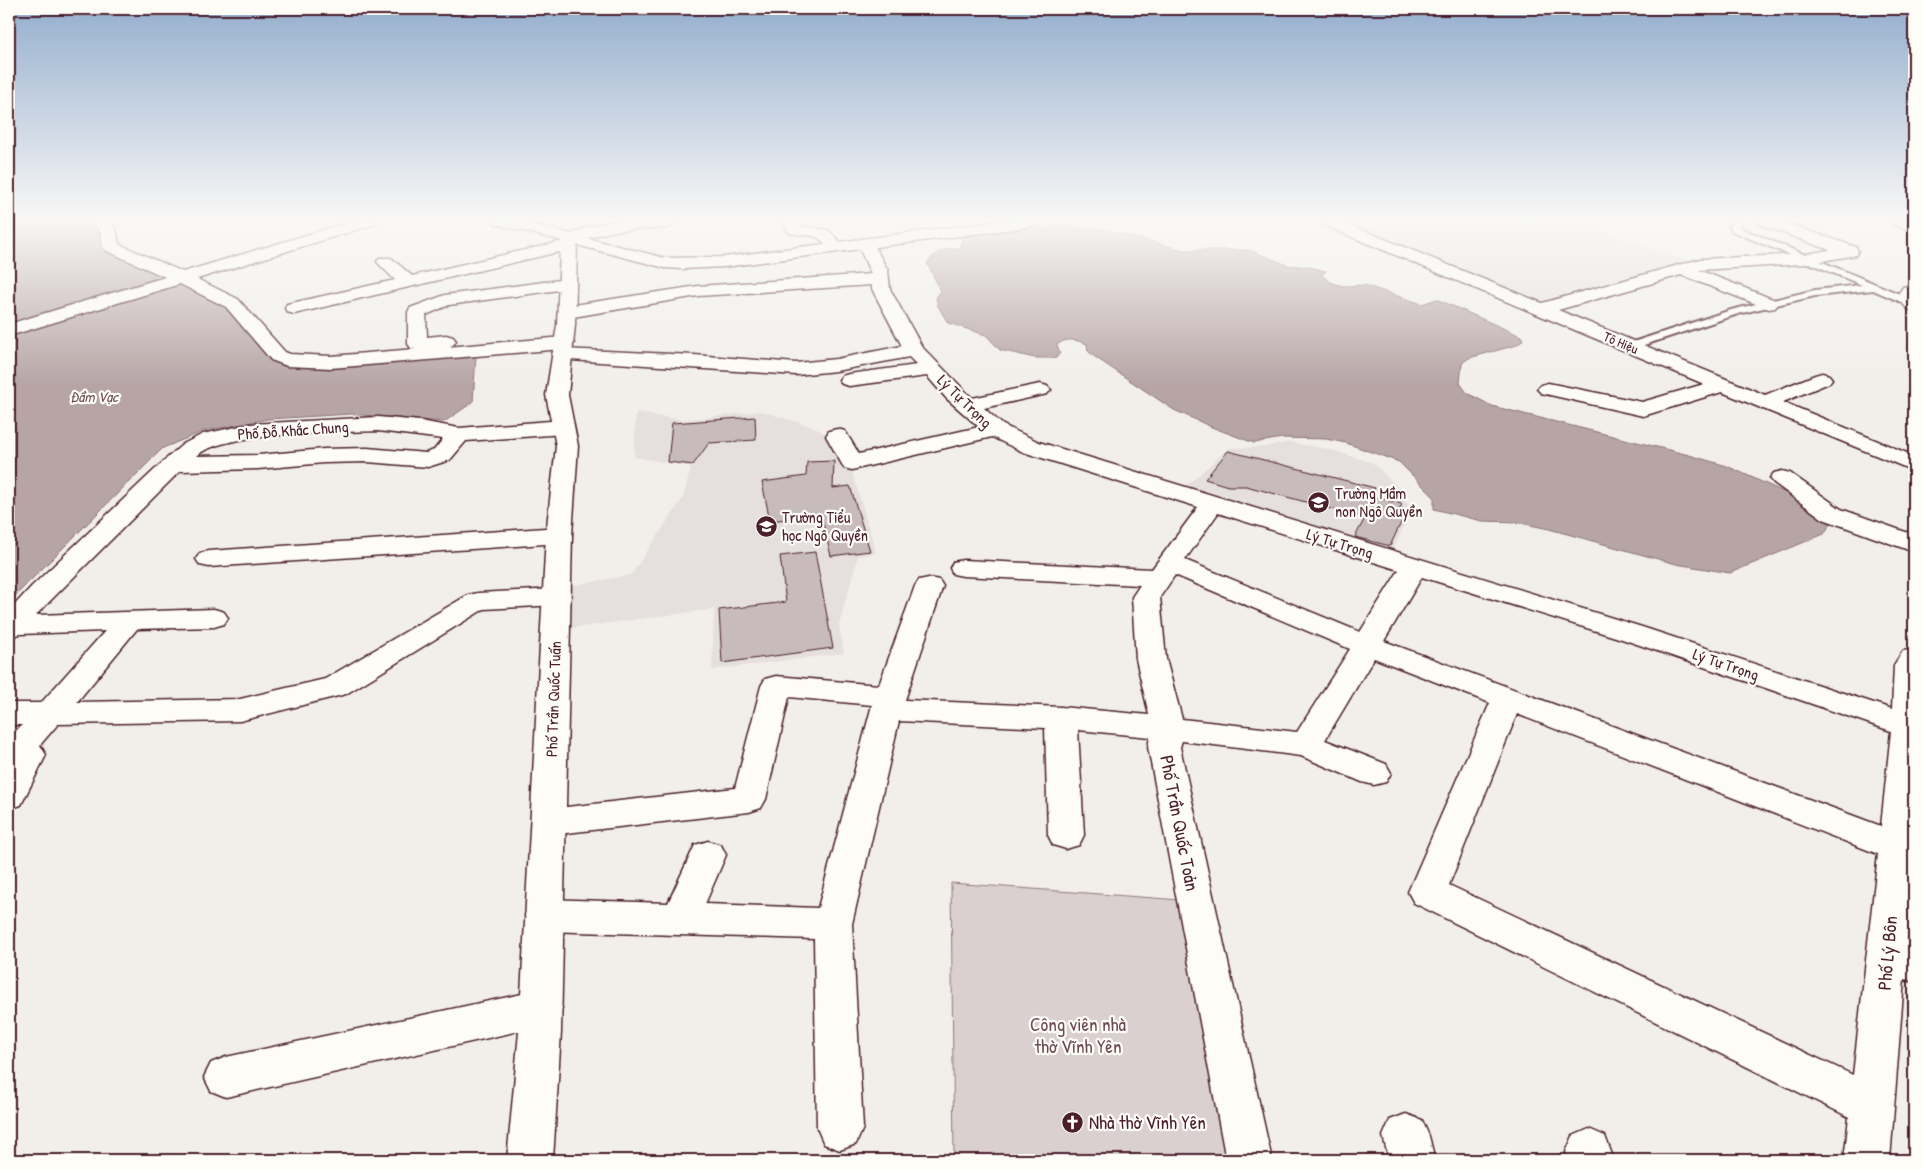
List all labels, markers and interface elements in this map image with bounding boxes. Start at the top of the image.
street label: Tô Hiệu [1601,326,1642,358]
street label: Lý Tự Trọng [933,369,997,433]
water label: Đầm Vạc [70,386,120,407]
street label: Phố Đỗ Khắc Chung [237,415,349,445]
place label: Trường Mầm non Ngô Quyền [1335,482,1423,522]
school or university icon: Trường Mầm non Ngô Quyền [1307,490,1331,514]
place label: Trường Tiểu học Ngô Quyền [782,506,868,546]
school or university icon: Trường Tiểu học Ngô Quyền [754,514,778,538]
street label: Lý Tự Trọng [1304,522,1376,564]
street label: Phố Trần Quốc Tuấn [540,641,566,757]
street label: Lý Tự Trọng [1690,642,1762,686]
street label: Phố Trần Quốc Toản [1154,753,1206,893]
street label: Phố Lý Bôn [1871,915,1903,991]
park label: Công viên nhà thờ Vĩnh Yên [1030,1011,1126,1059]
place label: Nhà thờ Vĩnh Yên [1089,1109,1206,1135]
church icon: Nhà thờ Vĩnh Yên [1061,1110,1085,1134]

